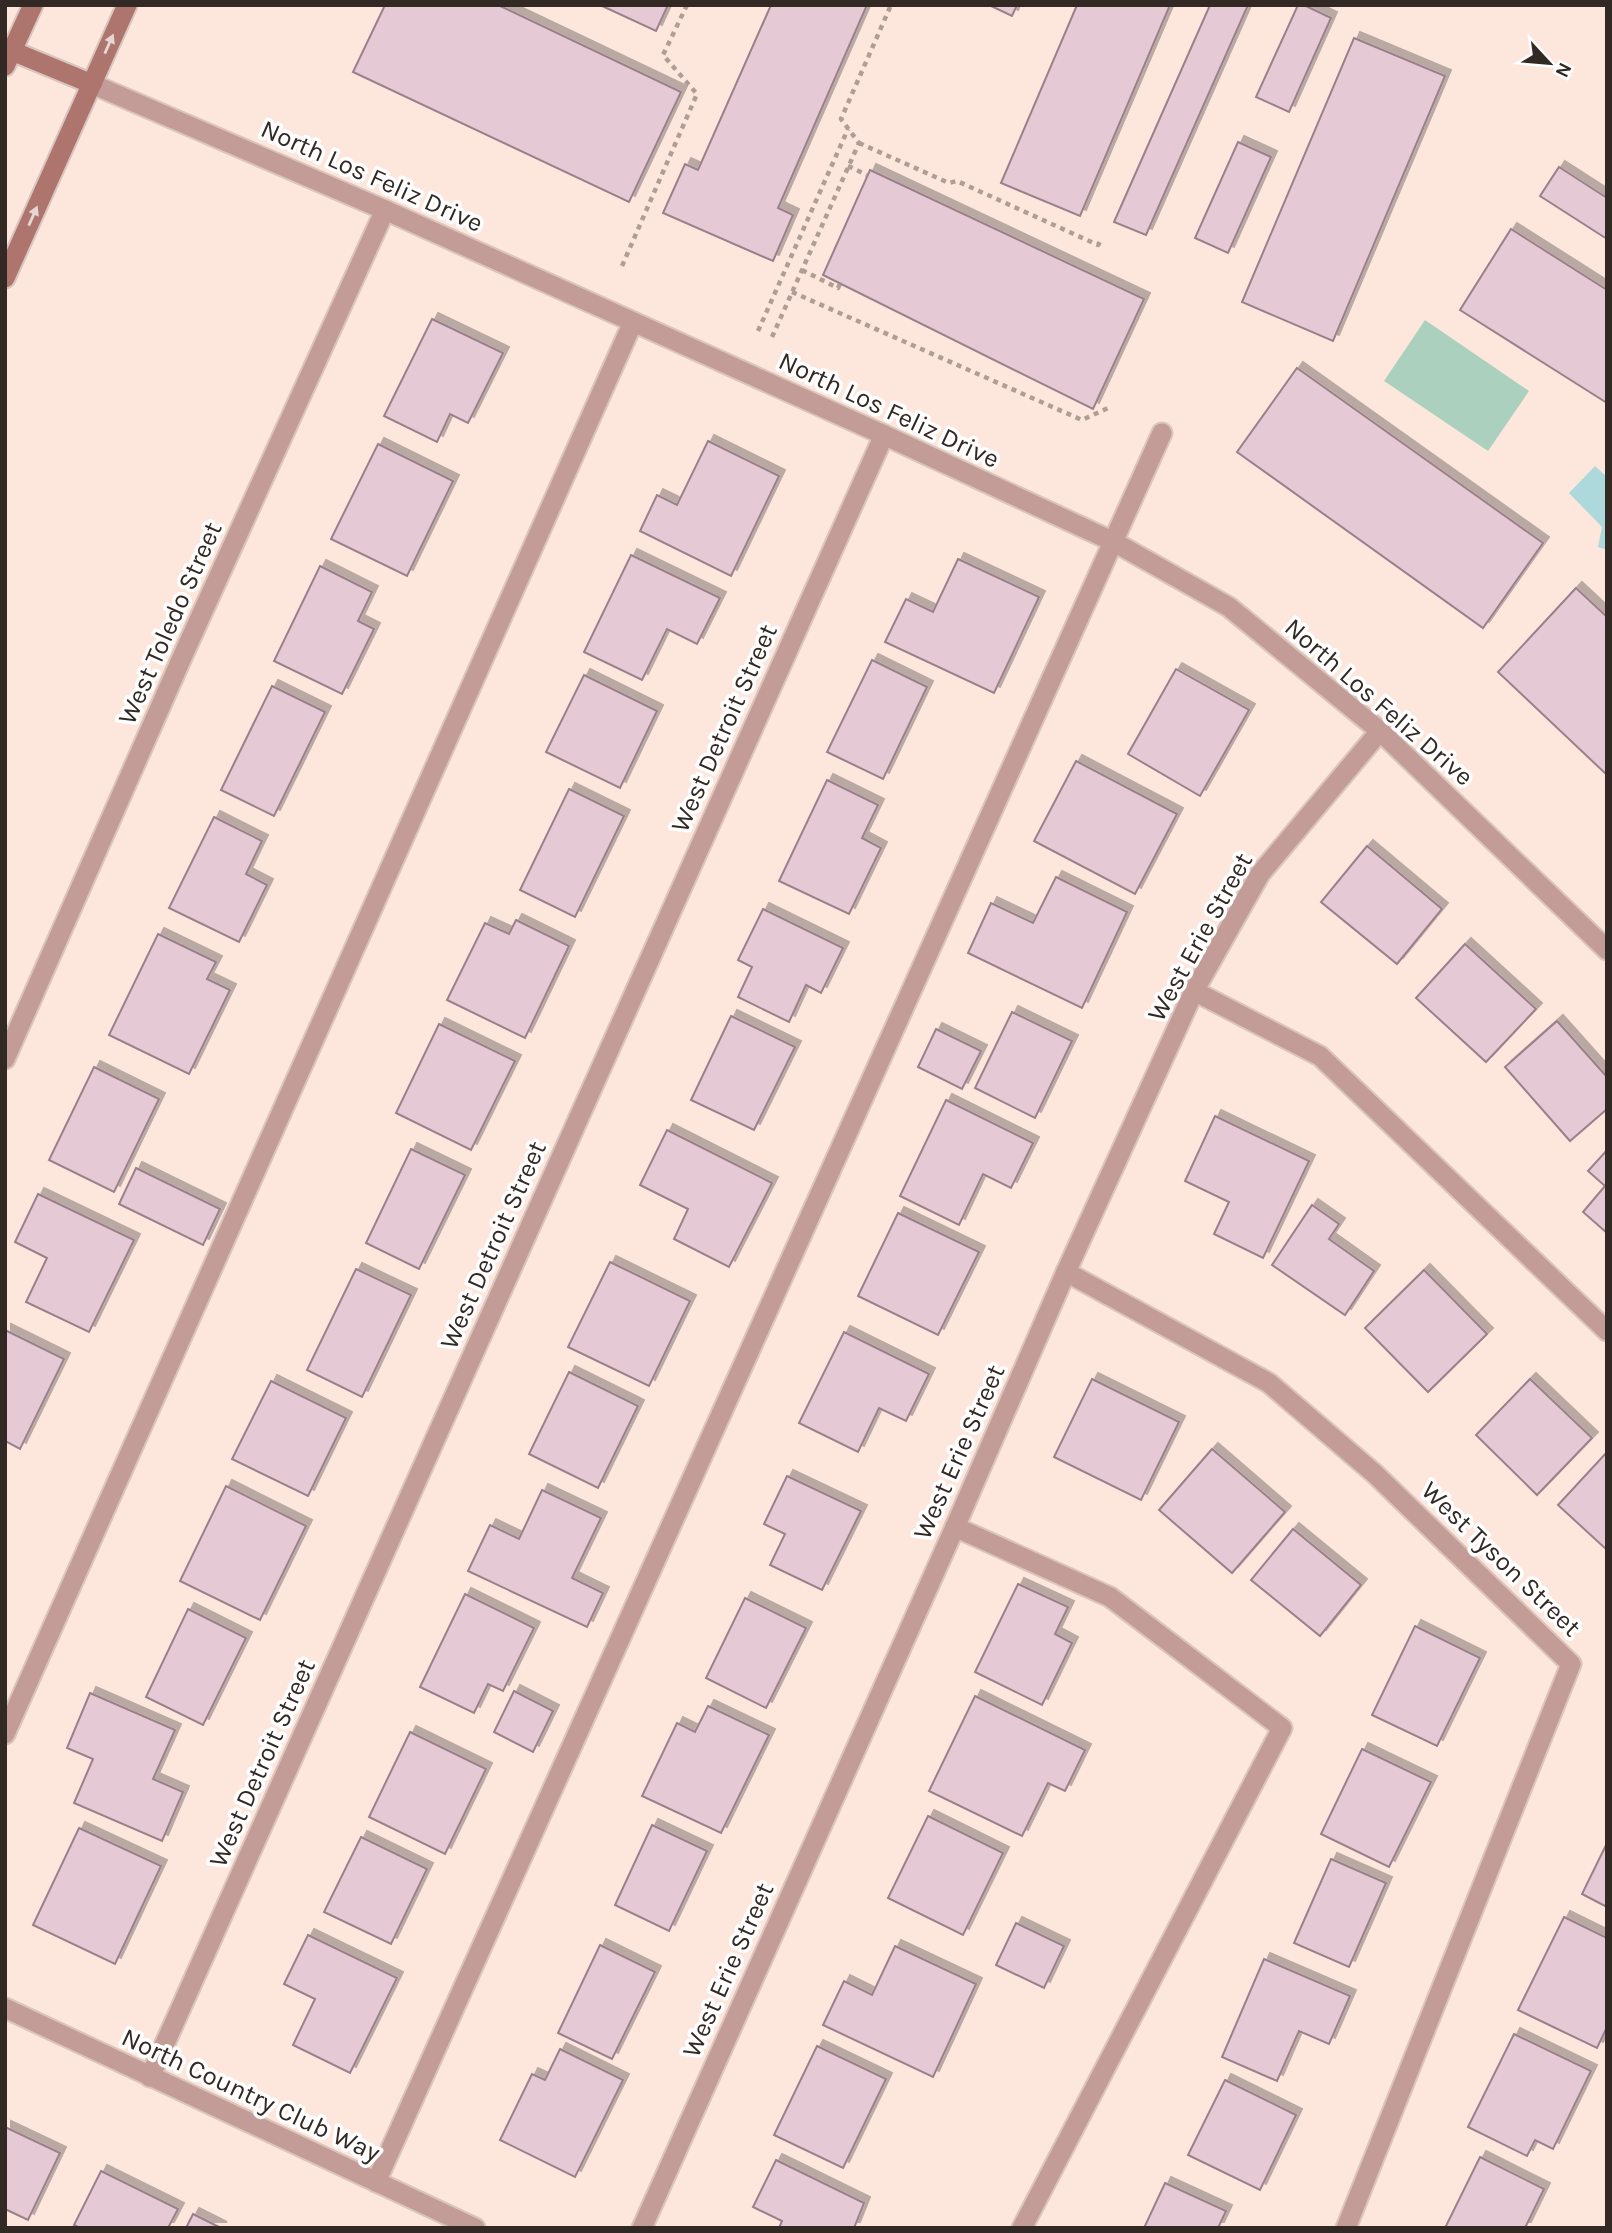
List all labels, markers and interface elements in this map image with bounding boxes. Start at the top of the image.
north arrow [1514,28,1584,98]
one-way arrow [104,34,115,55]
text: N [1551,59,1576,81]
street label: North Los Feliz Drive [256,113,488,239]
one-way arrow [27,206,39,226]
street label: North Los Feliz Drive [774,345,1004,475]
street label: West Toledo Street [111,517,229,729]
street label: North Los Feliz Drive [1278,612,1480,792]
street label: West Detroit Street [664,619,784,837]
street label: West Erie Street [1141,847,1259,1027]
street label: West Detroit Street [433,1136,553,1354]
street label: West Erie Street [907,1360,1011,1544]
street label: West Tyson Street [1415,1475,1587,1643]
street label: West Detroit Street [202,1654,322,1872]
street label: West Erie Street [676,1878,780,2062]
street label: North Country Club Way [117,2021,385,2169]

